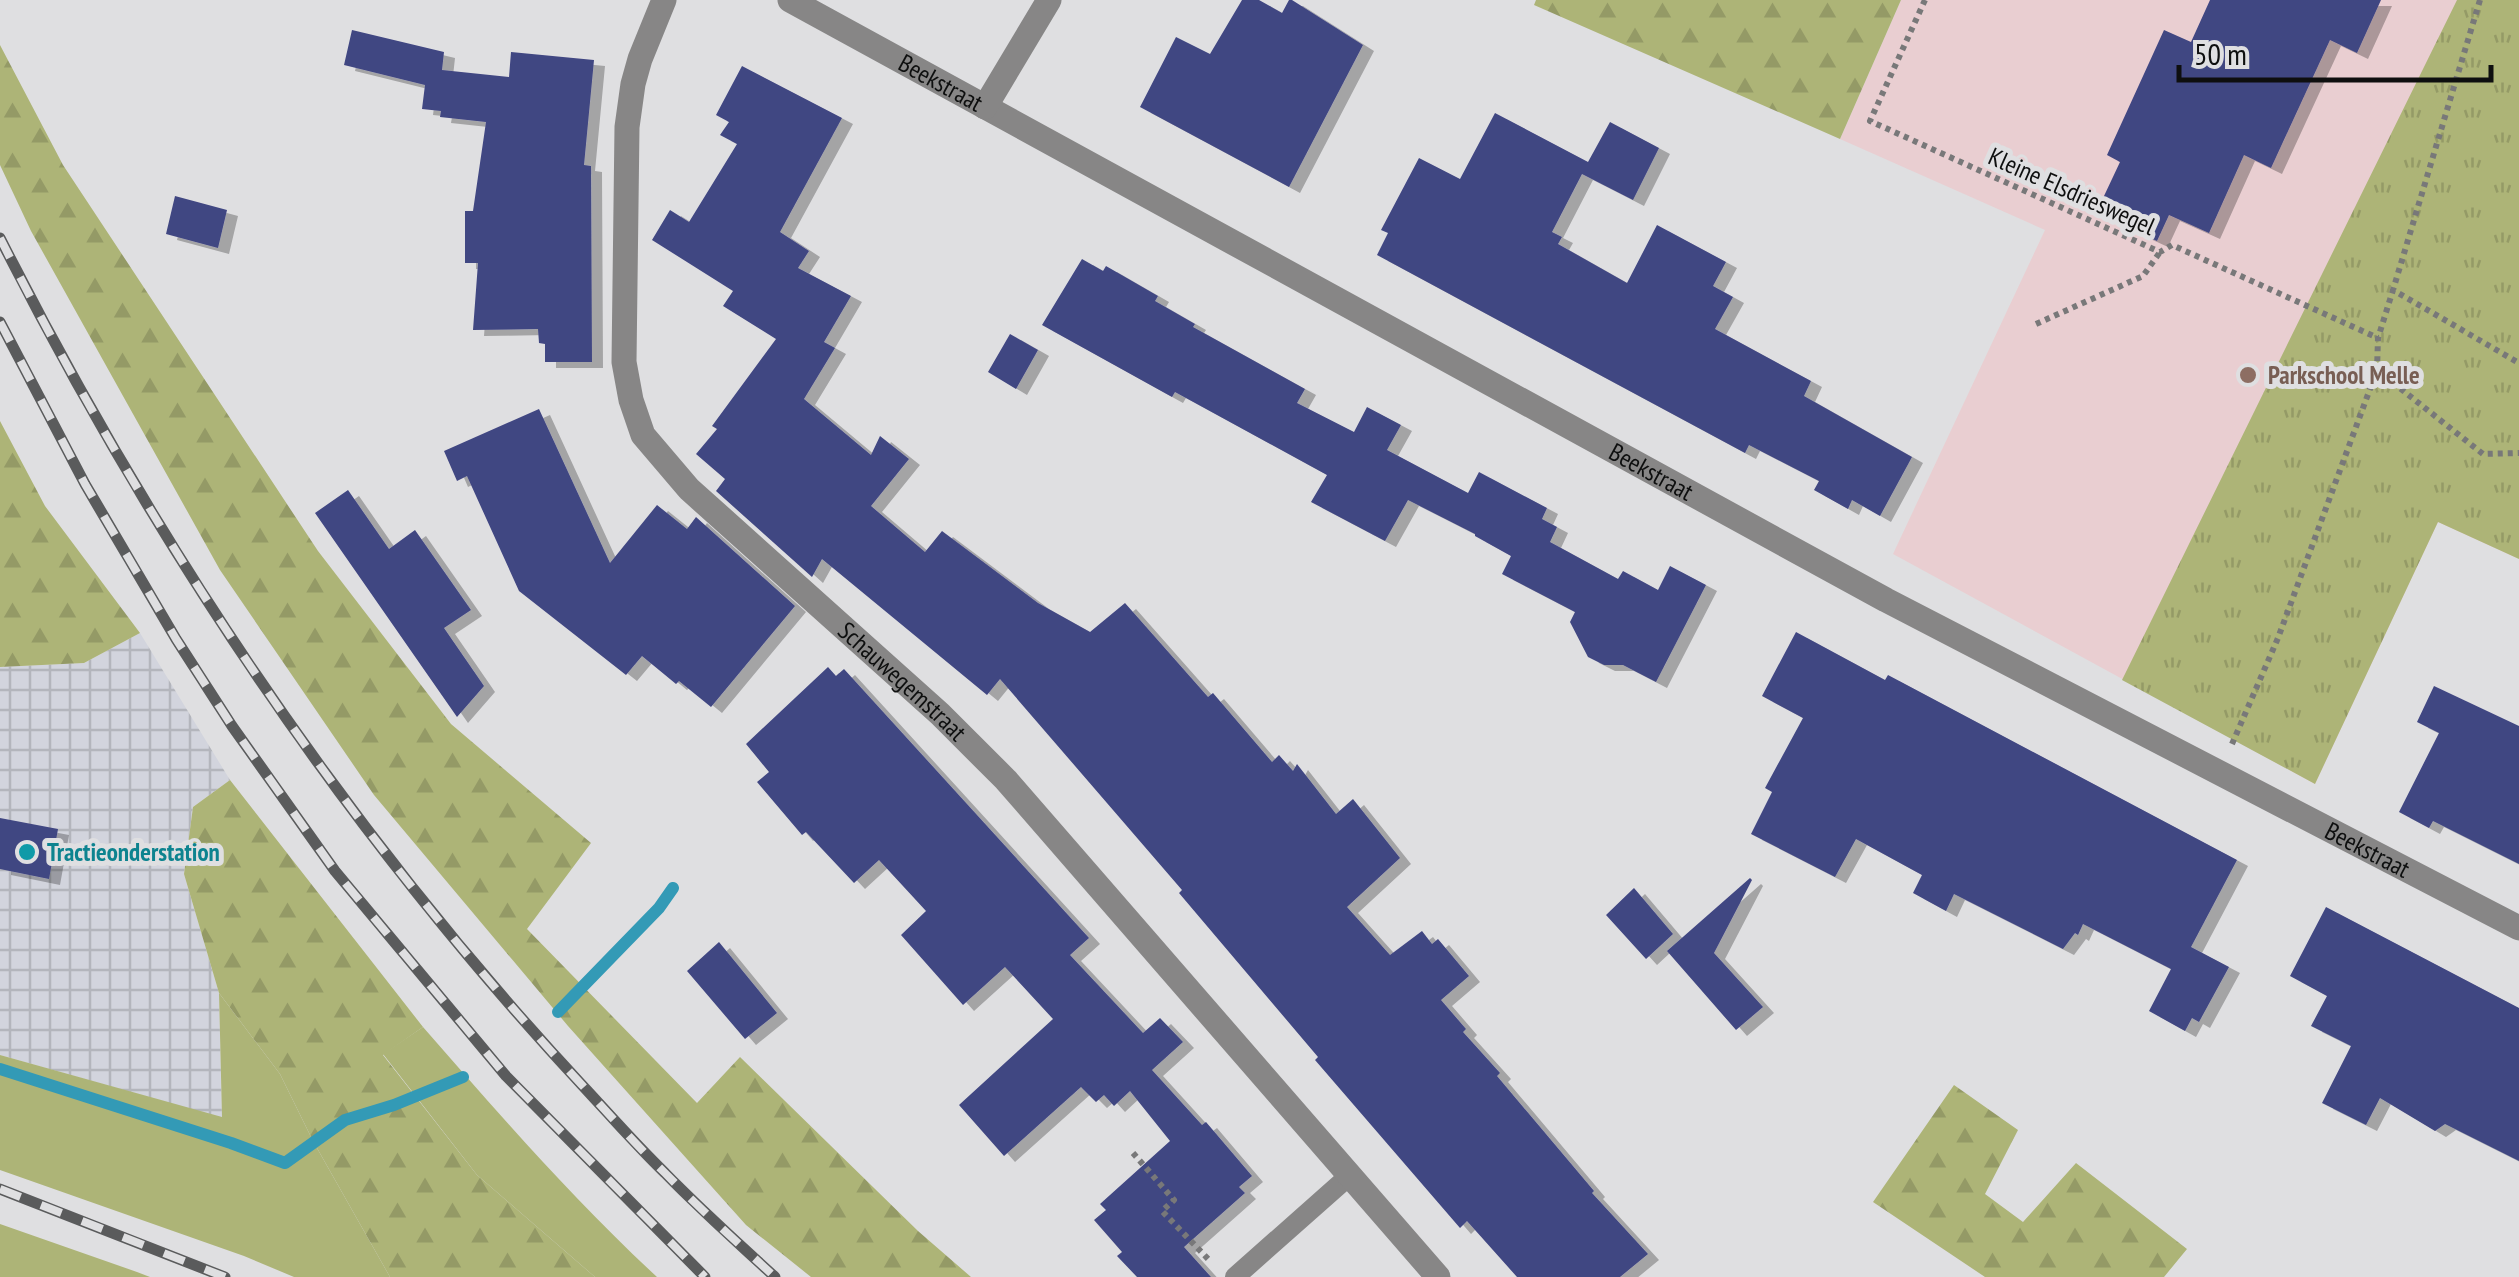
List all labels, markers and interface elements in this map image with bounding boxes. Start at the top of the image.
scale bar [2179,20,2492,82]
text: 50 m [2194,34,2247,73]
street label: Beekstraat [893,47,989,119]
street label: Kleine Elsdrieswegel [1984,140,2160,242]
place label: Parkschool Melle [2268,359,2420,391]
marker: Parkschool Melle [2237,364,2259,386]
street label: Beekstraat [1604,436,1699,508]
street label: Schauwegemstraat [832,615,974,748]
street label: Beekstraat [2320,814,2416,885]
place label: Tractieonderstation [47,836,220,868]
marker: Tractieonderstation [16,841,38,863]

